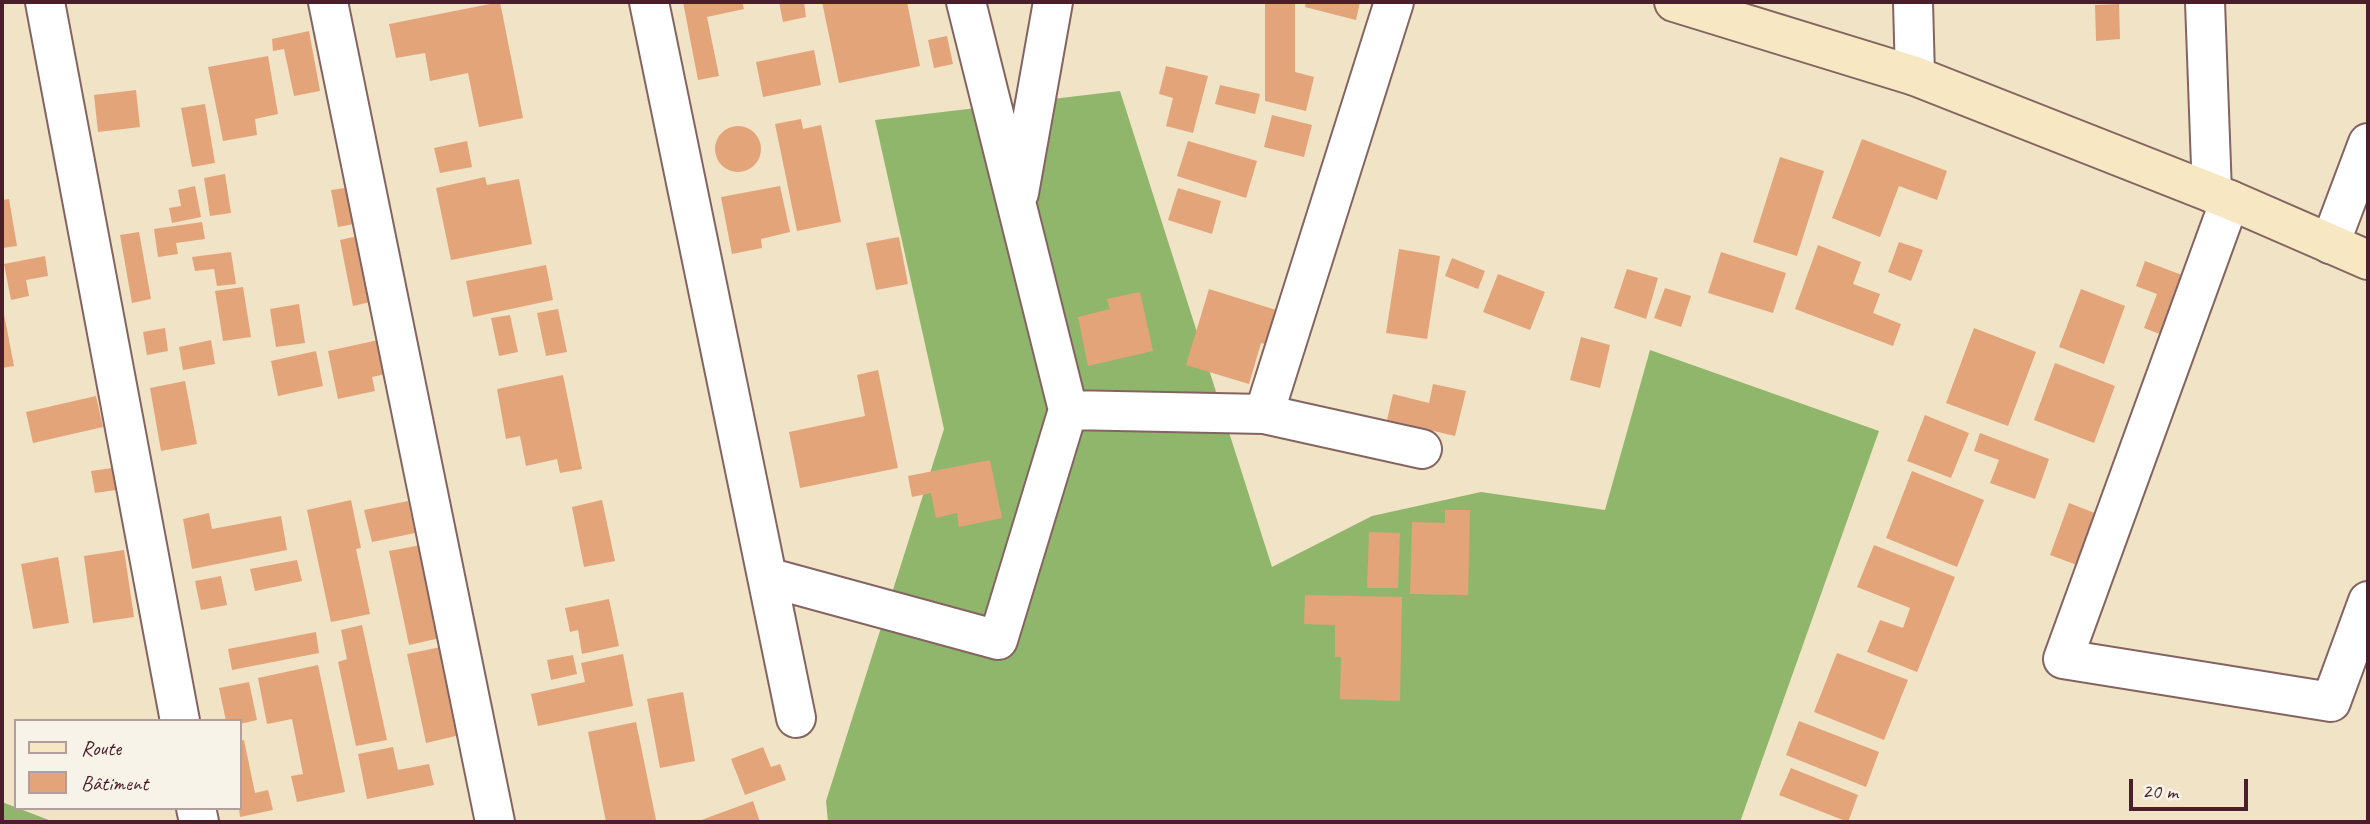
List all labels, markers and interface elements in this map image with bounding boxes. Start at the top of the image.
legend [14,719,242,810]
text: Route [81,735,121,761]
scale bar [2132,764,2251,808]
text: Bâtiment [81,770,148,796]
text: 20 m [2142,778,2178,804]

